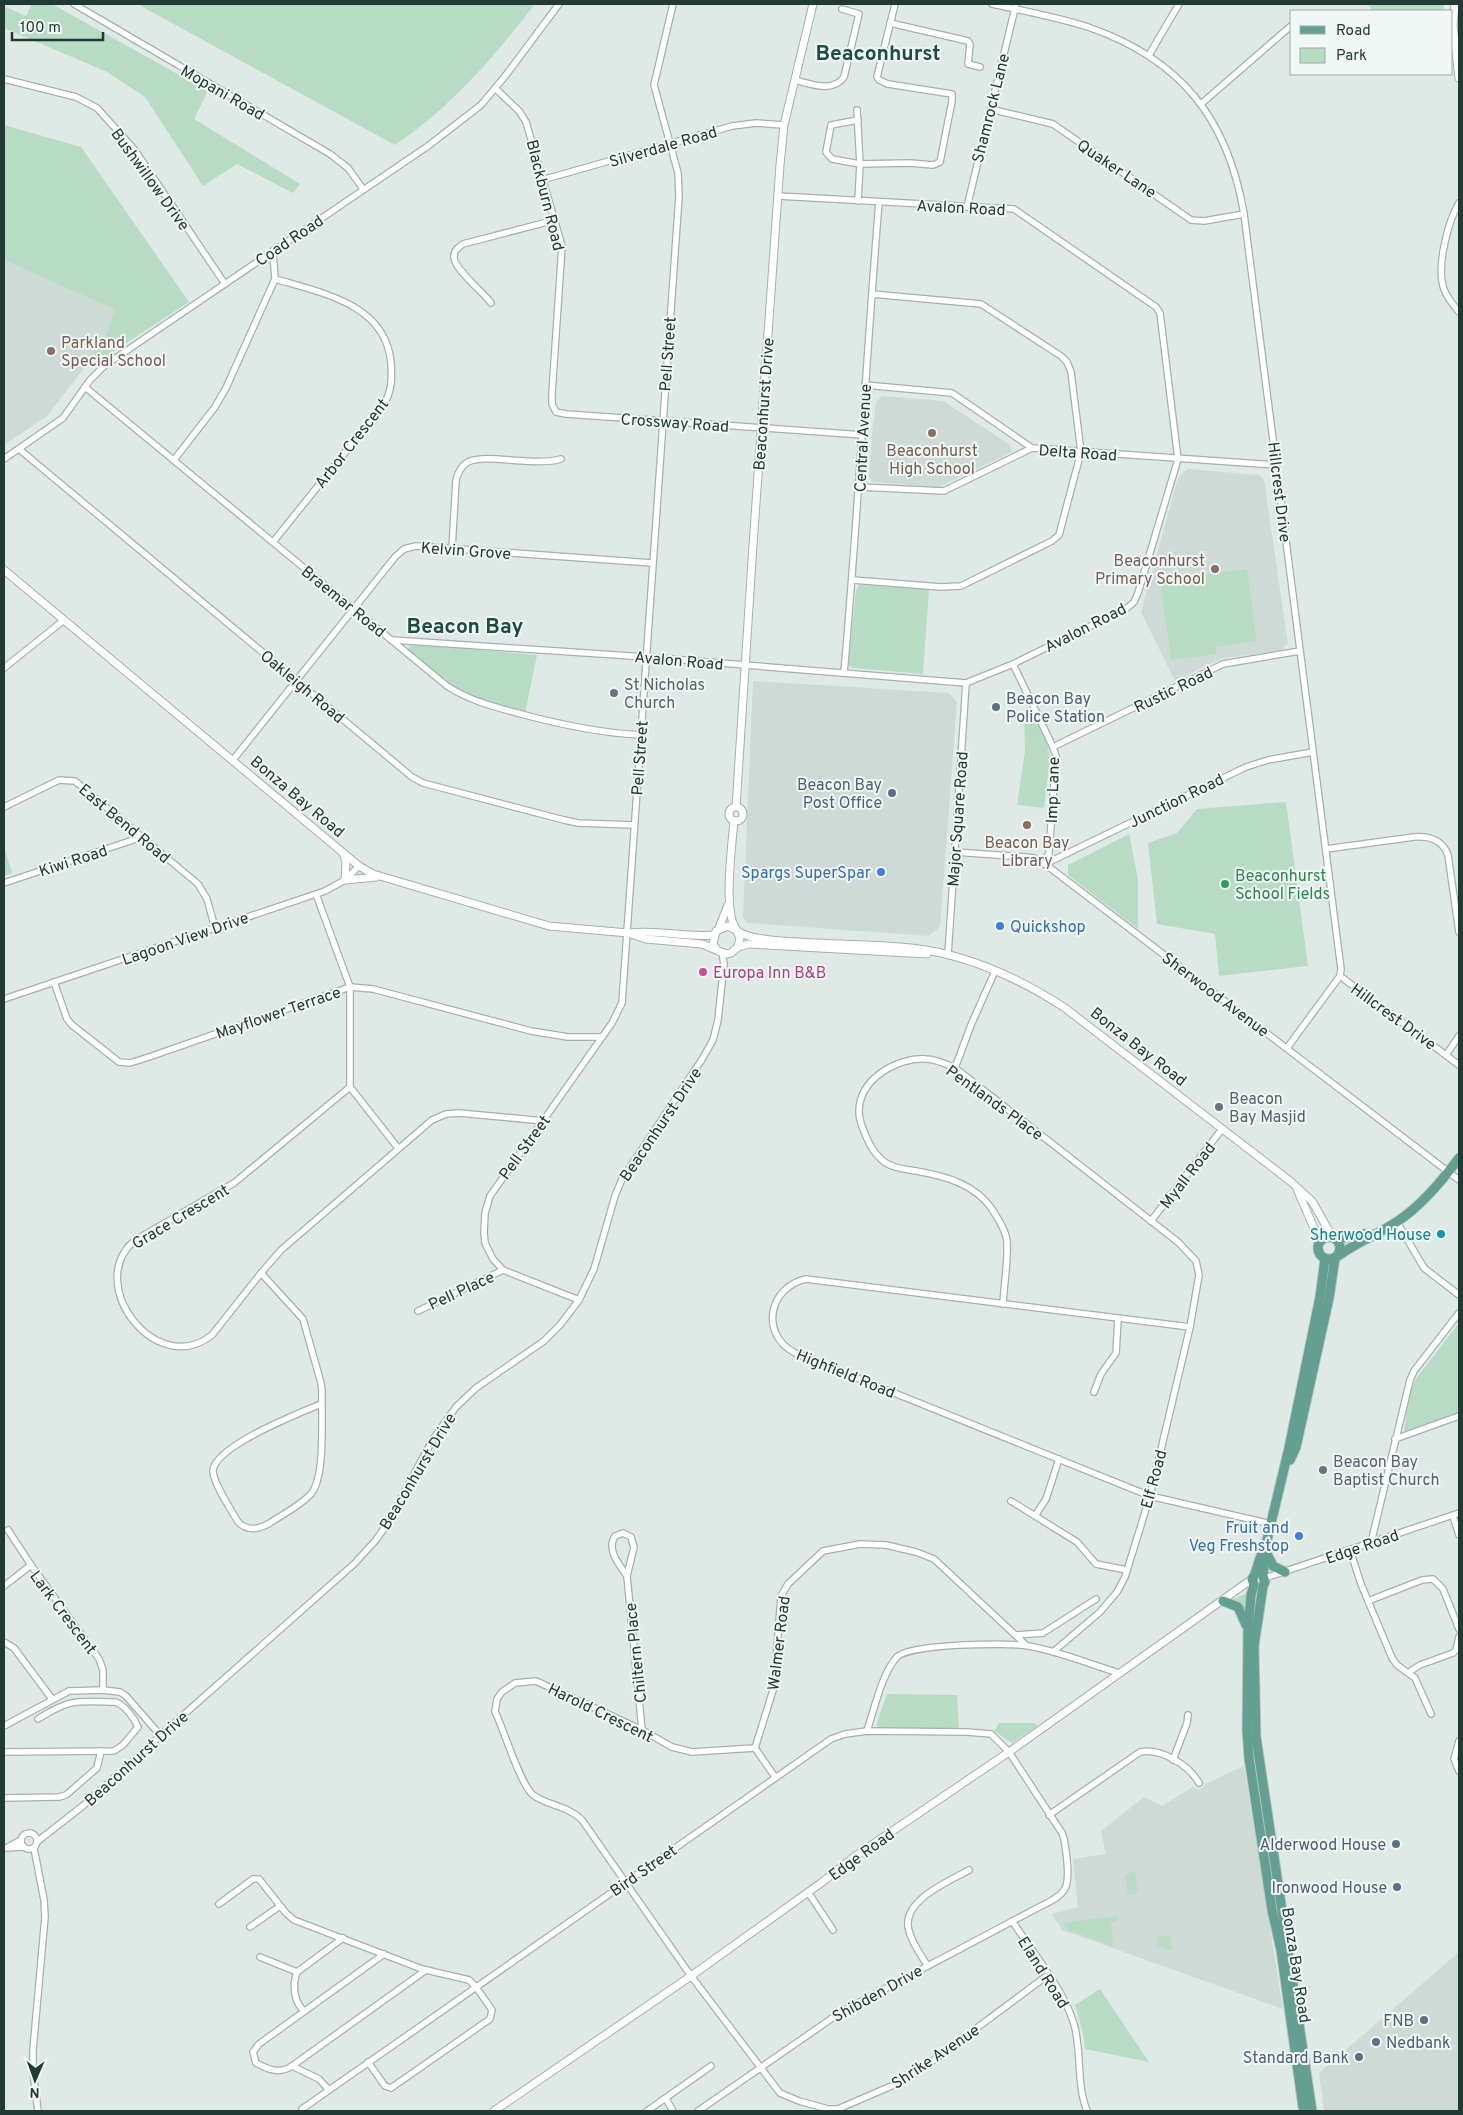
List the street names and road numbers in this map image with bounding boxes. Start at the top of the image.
street label: Shamrock Lane [969,52,1015,165]
street label: Mopani Road [177,62,267,126]
street label: Silverdale Road [607,123,720,173]
street label: Bushwillow Drive [106,125,193,235]
street label: Quaker Lane [1072,136,1159,204]
street label: Blackburn Road [521,138,568,253]
street label: Avalon Road [916,197,1006,221]
street label: Coad Road [252,212,328,272]
street label: Pell Street [656,316,682,392]
street label: Beaconhurst Drive [750,337,780,471]
street label: Central Avenue [851,383,877,493]
street label: Arbor Crescent [311,395,394,493]
street label: Crossway Road [620,410,730,438]
street label: Delta Road [1038,441,1118,467]
street label: Hillcrest Drive [1262,441,1294,544]
street label: Kelvin Grove [420,539,512,565]
street label: Braemar Road [296,562,389,643]
street label: Avalon Road [1042,600,1130,658]
street label: Oakleigh Road [255,646,348,729]
street label: Avalon Road [634,648,724,676]
street label: Rustic Road [1131,663,1217,718]
street label: Pell Street [628,720,654,796]
street label: Major Square Road [944,751,974,887]
street label: Bonza Bay Road [245,752,348,843]
street label: Imp Lane [1043,756,1065,824]
street label: Junction Road [1126,770,1228,833]
street label: East Bend Road [74,780,174,869]
street label: Kiwi Road [37,841,110,882]
street label: Lagoon View Drive [120,909,252,971]
street label: Sherwood Avenue [1157,949,1272,1042]
street label: Hillcrest Drive [1346,980,1440,1055]
street label: Mayflower Terrace [213,983,344,1045]
street label: Bonza Bay Road [1085,1004,1190,1091]
street label: Pentlands Place [941,1062,1046,1146]
street label: Beaconhurst Drive [616,1064,707,1186]
street label: Pell Street [496,1112,556,1184]
street label: Myall Road [1156,1139,1221,1213]
street label: Grace Crescent [129,1181,233,1255]
street label: Pell Place [426,1268,498,1316]
street label: Highfield Road [793,1346,898,1404]
street label: Beaconhurst Drive [376,1410,462,1534]
street label: Elf Road [1138,1448,1172,1511]
street label: Edge Road [1323,1526,1402,1570]
street label: Lark Crescent [24,1567,100,1659]
street label: Walmer Road [764,1595,796,1692]
street label: Chiltern Place [622,1602,652,1704]
street label: Harold Crescent [544,1680,656,1748]
street label: Beaconhurst Drive [81,1708,193,1811]
street label: Edge Road [825,1825,899,1886]
street label: Bird Street [607,1841,681,1902]
street label: Bonza Bay Road [1276,1906,1314,2025]
street label: Eland Road [1012,1933,1072,2013]
street label: Shibden Drive [829,1962,927,2028]
street label: Shrike Avenue [888,2021,984,2095]

